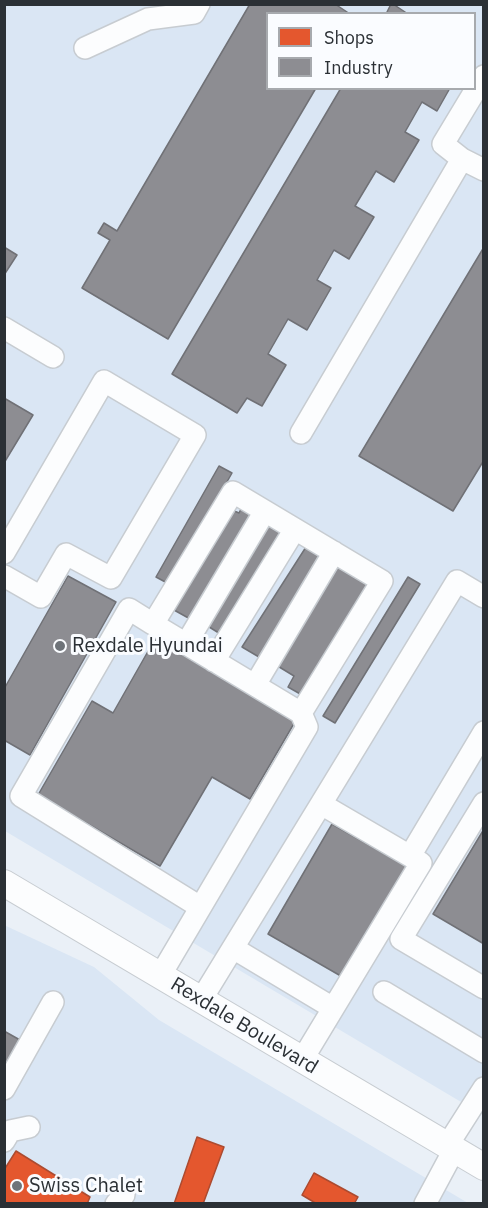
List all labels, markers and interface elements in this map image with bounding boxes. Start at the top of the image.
legend [266,12,476,90]
text: Shops [324,26,374,49]
text: Industry [324,56,393,79]
place label: Rexdale Hyundai [72,634,223,658]
marker: Rexdale Hyundai [53,639,67,653]
street label: Rexdale Boulevard [166,973,322,1079]
place label: Swiss Chalet [29,1174,143,1198]
marker: Swiss Chalet [10,1179,24,1193]

